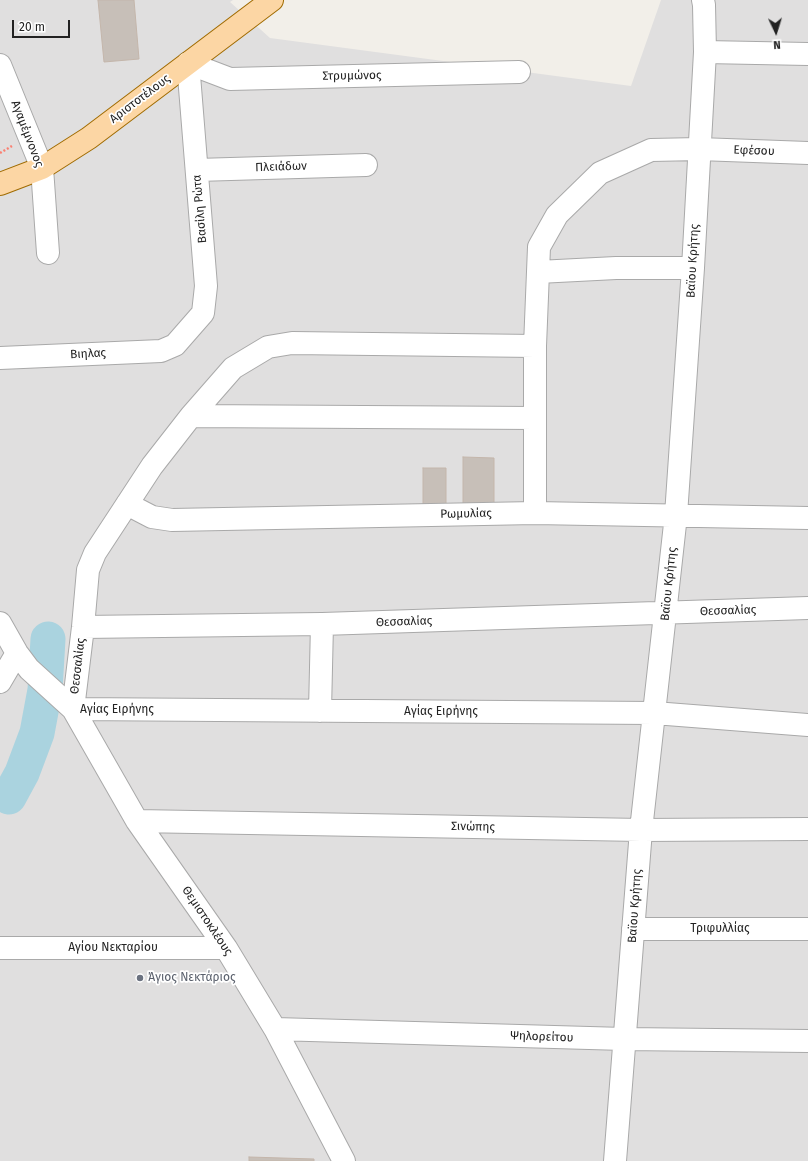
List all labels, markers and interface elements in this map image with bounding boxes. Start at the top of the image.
scale bar [14,12,72,38]
north arrow [756,12,796,52]
text: 20 m [19,20,45,34]
text: N [773,38,781,51]
street label: Στρυμώνος [322,68,382,84]
street label: Αριστοτέλους [107,72,173,126]
street label: Αγαμέμνονος [8,99,46,169]
street label: Εφέσου [733,143,775,159]
street label: Πλειάδων [255,159,307,175]
street label: Βασίλη Ρώτα [190,174,210,244]
street label: Βαϊου Κρήτης [684,224,702,298]
street label: Βιηλας [70,346,106,362]
street label: Ρωμυλίας [440,506,492,522]
street label: Βαϊου Κρήτης [658,546,680,622]
street label: Θεσσαλίας [700,603,756,619]
street label: Θεσσαλίας [376,614,432,630]
street label: Θεσσαλίας [67,637,89,695]
street label: Αγίας Ειρήνης [80,703,154,717]
street label: Αγίας Ειρήνης [404,705,478,719]
street label: Σινώπης [451,819,495,835]
street label: Βαϊου Κρήτης [625,869,645,943]
street label: Θεμιστοκλέους [179,884,235,958]
street label: Τριφυλλίας [690,922,750,936]
street label: Αγίου Νεκταρίου [68,941,158,955]
place label: Άγιος Νεκτάριος [148,971,236,985]
marker: Άγιος Νεκτάριος [135,973,145,983]
street label: Ψηλορείτου [510,1029,574,1045]

